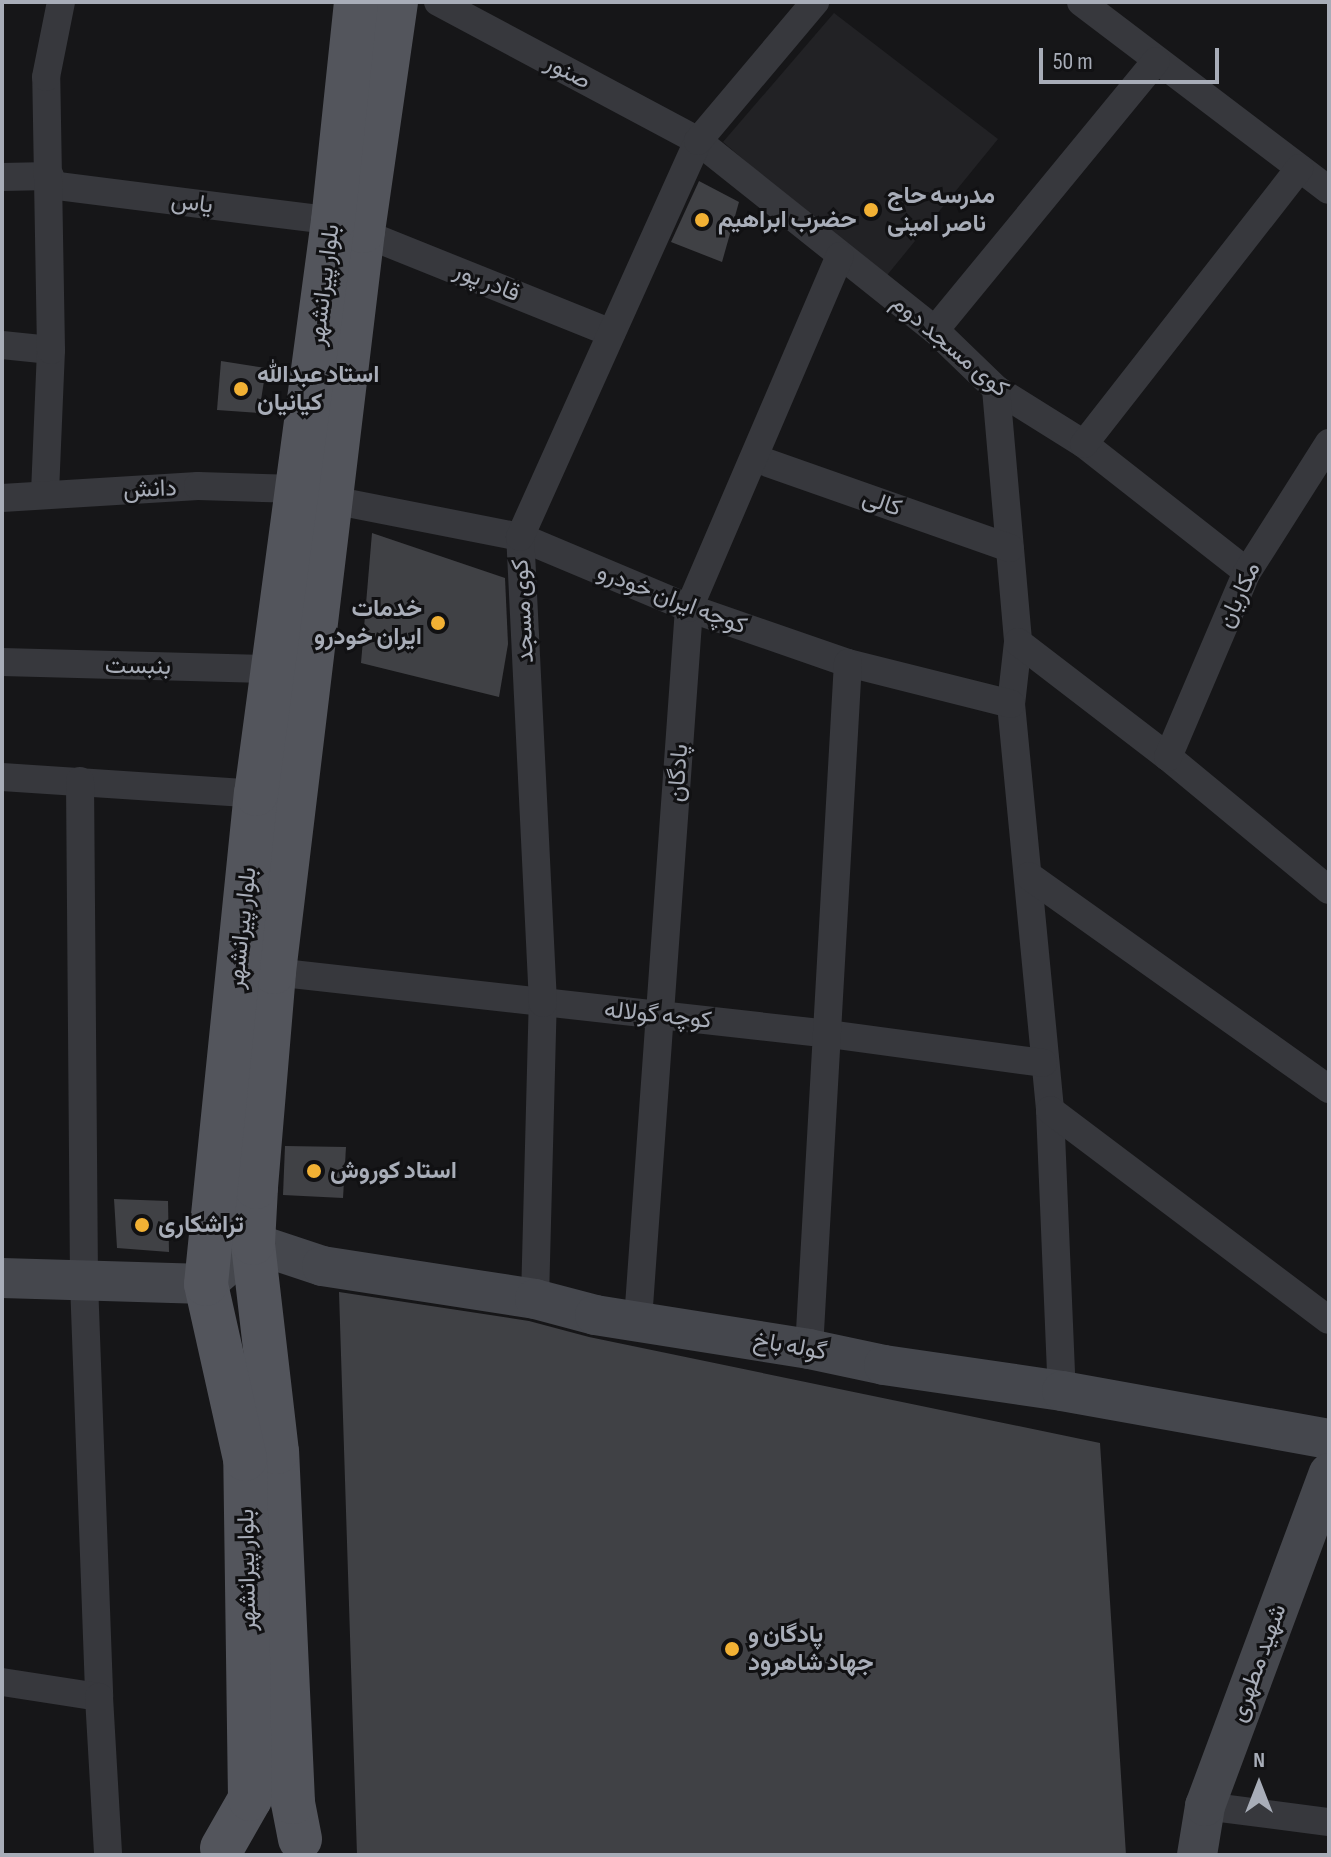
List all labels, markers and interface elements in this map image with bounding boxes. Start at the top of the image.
scale bar [1043,32,1223,82]
text: 50 m [1053,47,1093,76]
street label: صنور [540,48,596,96]
place label: مدرسه حاج ناصر امینی [887,182,995,238]
street label: یاس [169,186,215,220]
marker: مدرسه حاج ناصر امینی [862,201,880,219]
place label: حضرب ابراهیم [718,206,856,234]
marker: حضرب ابراهیم [693,211,711,229]
street label: بلوار پیرانشهر [302,223,346,347]
street label: قادر پور [450,256,524,308]
street label: کوی مسجد دوم [885,289,1015,403]
place label: استاد عبدالله کیانیان [257,361,379,417]
marker: استاد عبدالله کیانیان [232,380,250,398]
street label: دانش [123,474,177,504]
street label: کالی [859,483,905,523]
street label: کوچه ایران خودرو [593,557,751,641]
street label: مکاریان [1211,557,1267,633]
street label: کوی مسجد [506,558,540,664]
place label: خدمات ایران خودرو [314,595,422,651]
marker: خدمات ایران خودرو [429,614,447,632]
street label: بنبست [105,651,171,681]
street label: پادگان [662,743,694,803]
street label: بلوار پیرانشهر [221,866,263,990]
street label: کوچه گولاله [603,995,713,1035]
place label: استاد کوروش [330,1157,457,1185]
marker: استاد کوروش [305,1162,323,1180]
place label: تراشکاری [158,1211,244,1239]
marker: تراشکاری [133,1216,151,1234]
street label: گوله باخ [751,1325,829,1367]
street label: بلوار پیرانشهر [232,1509,262,1631]
street label: شهید مطهری [1223,1600,1293,1726]
place label: پادگان و جهاد شاهرود [748,1621,874,1677]
marker: پادگان و جهاد شاهرود [723,1640,741,1658]
north arrow [1219,1745,1299,1825]
text: N [1253,1747,1265,1774]

